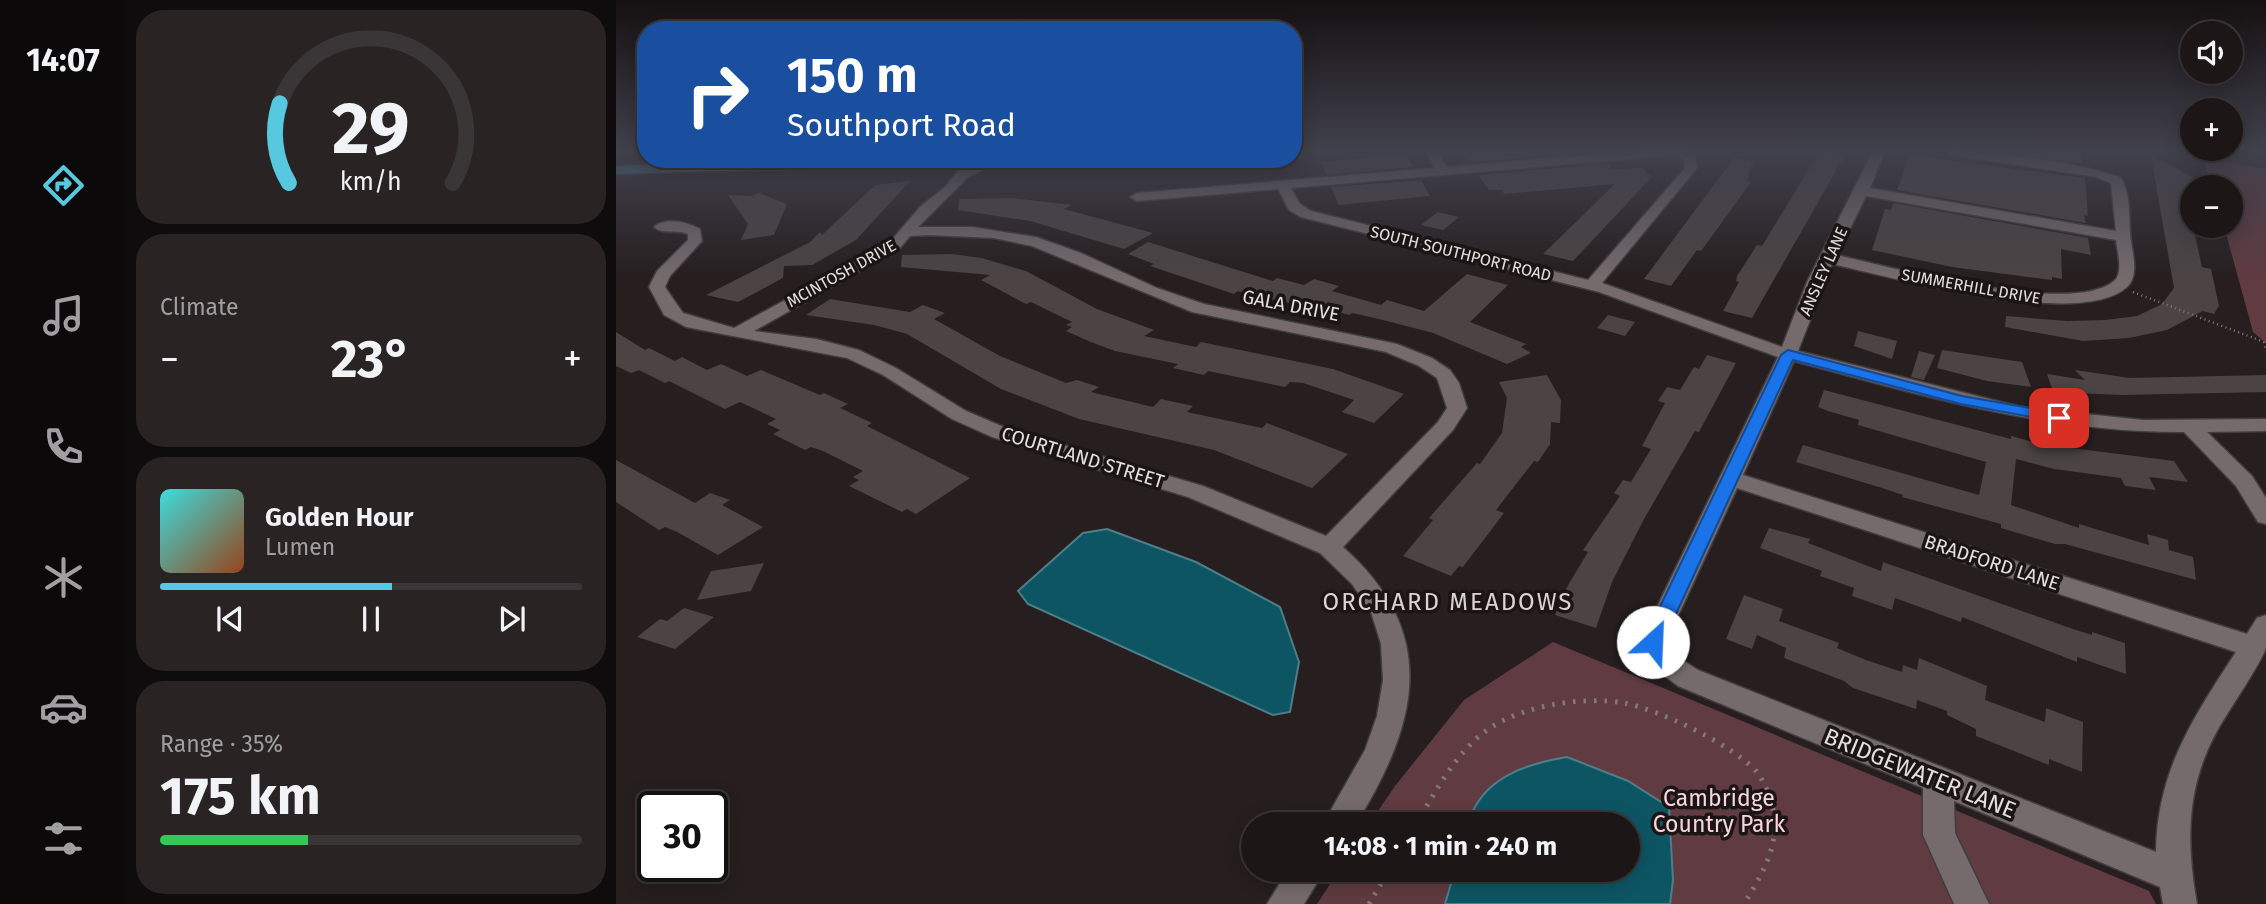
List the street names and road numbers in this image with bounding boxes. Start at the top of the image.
street label: SOUTH SOUTHPORT ROAD [1369,222,1553,285]
street label: ANSLEY LANE [1795,224,1851,318]
street label: MCINTOSH DRIVE [783,236,899,311]
street label: SUMMERHILL DRIVE [1900,265,2042,308]
street label: GALA DRIVE [1240,285,1341,326]
street label: COURTLAND STREET [999,422,1167,493]
street label: BRADFORD LANE [1921,530,2062,595]
street label: BRIDGEWATER LANE [1820,722,2020,824]

